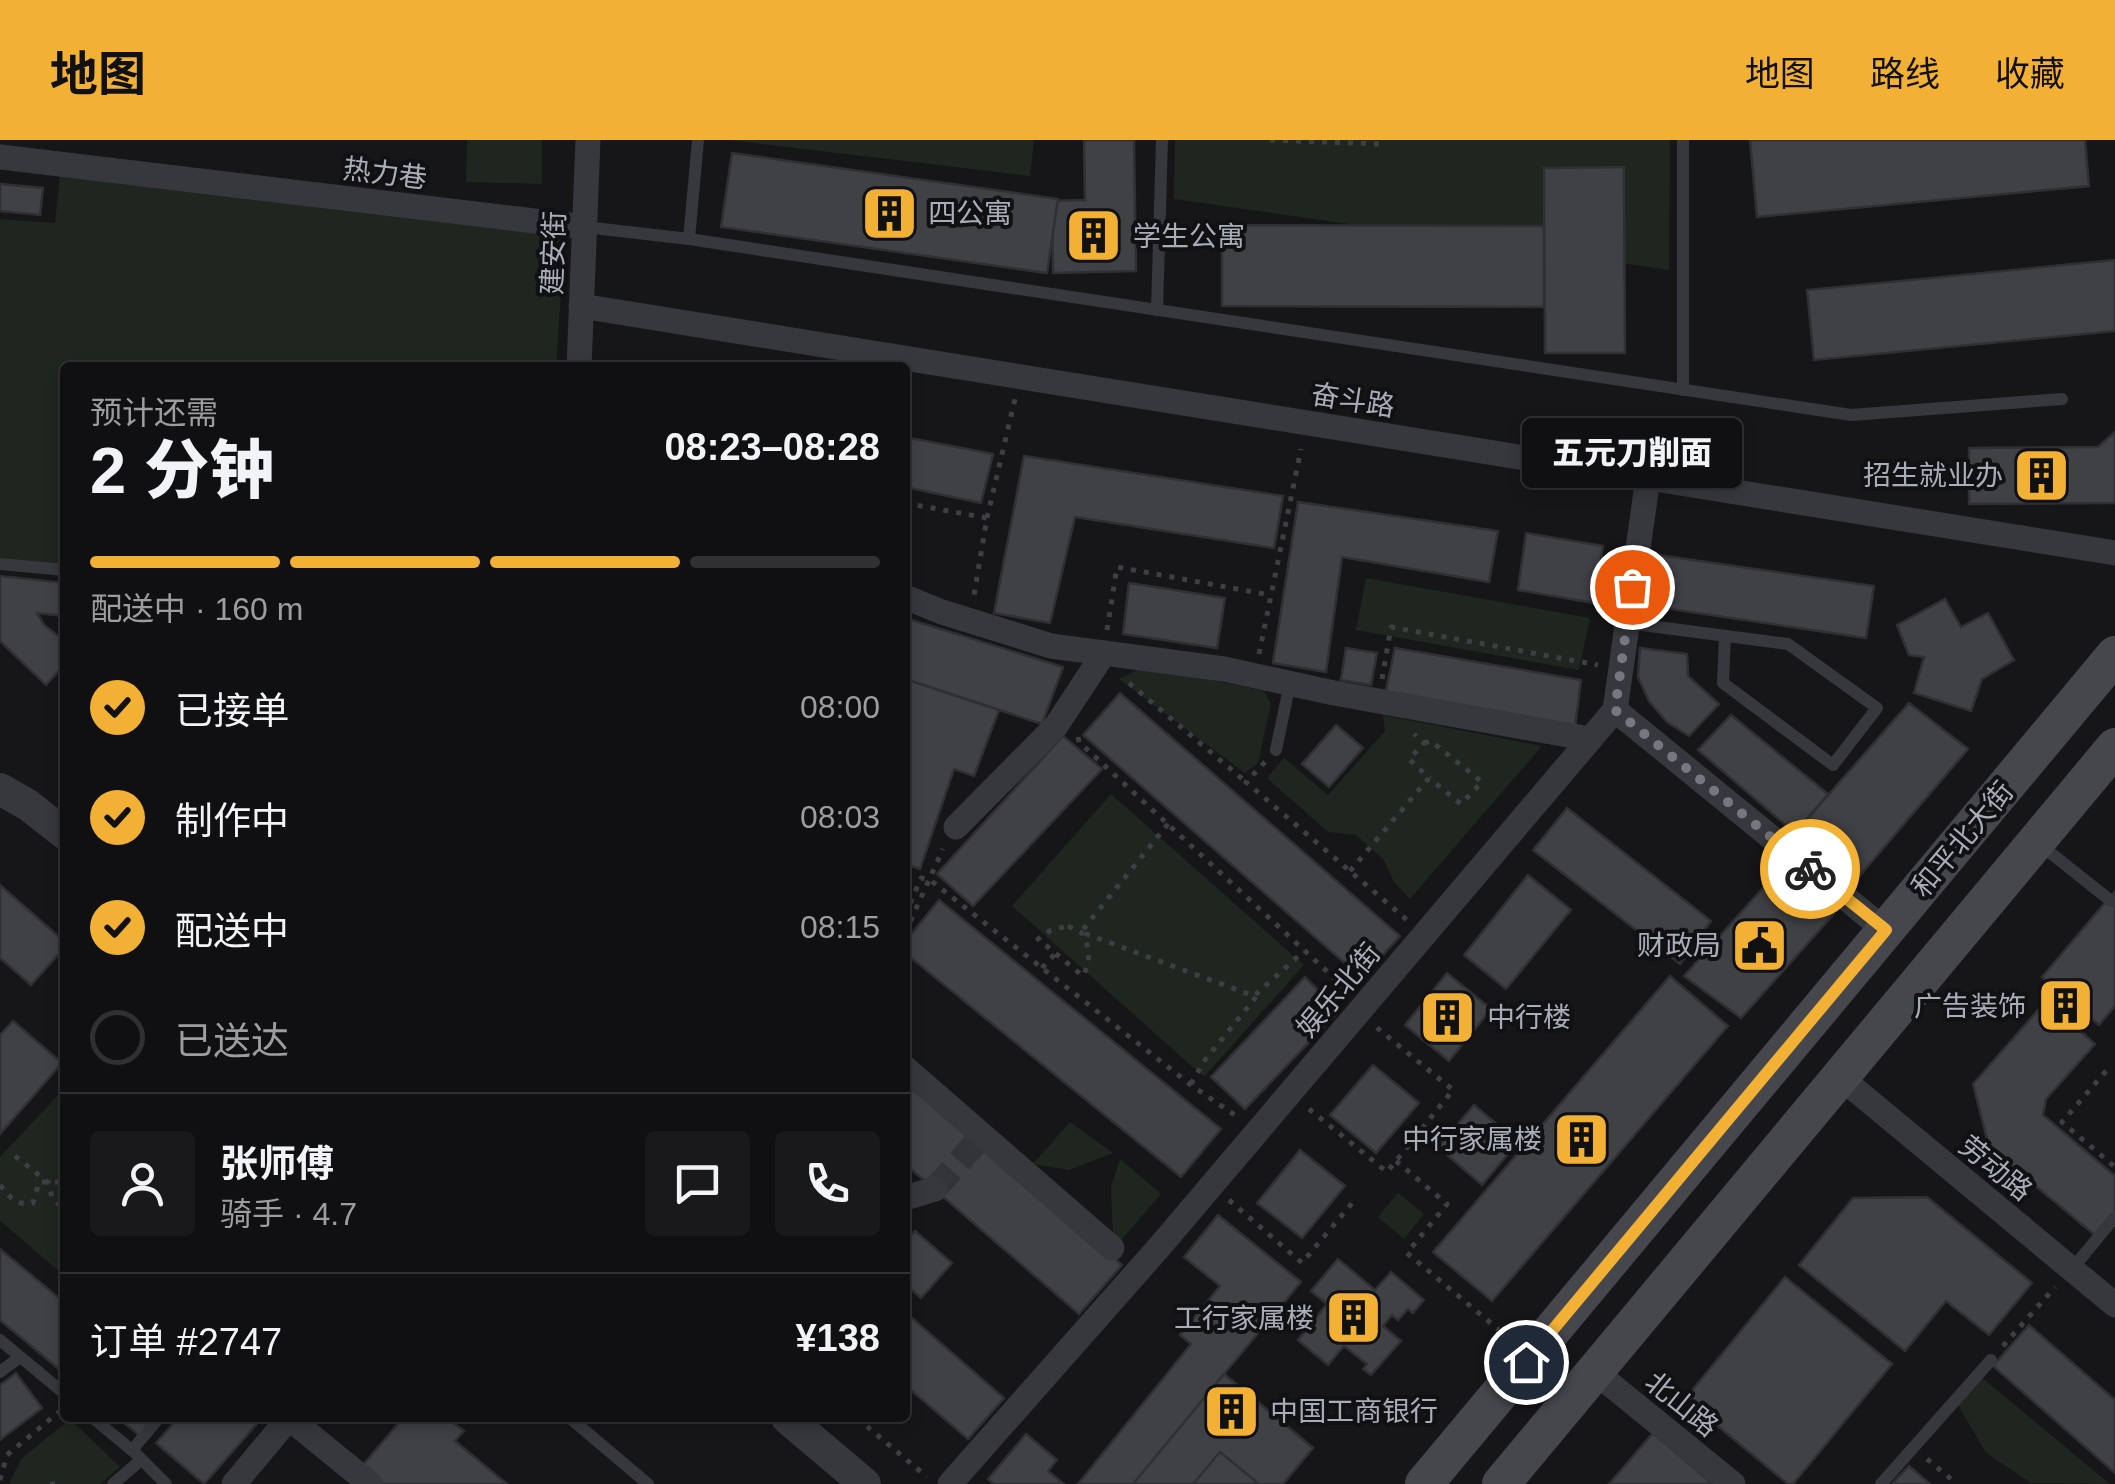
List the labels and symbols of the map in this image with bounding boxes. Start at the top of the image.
street label: 热力巷 [341,153,429,194]
building icon: 四公寓 [859,183,919,243]
place label: 四公寓 [928,198,1012,229]
building icon: 学生公寓 [1064,206,1124,266]
street label: 建安街 [537,210,570,296]
place label: 学生公寓 [1133,221,1245,252]
street label: 奋斗路 [1309,379,1397,422]
callout: 五元刀削面 [1522,417,1742,487]
building icon: 招生就业办 [2012,445,2072,505]
place label: 招生就业办 [1863,460,2003,491]
pin [1590,545,1675,630]
street label: 和平北大街 [1906,776,2019,903]
courier [1760,819,1860,919]
public building icon: 财政局 [1730,915,1790,975]
place label: 财政局 [1637,930,1721,961]
street label: 娱乐北街 [1291,937,1386,1043]
building icon: 广告装饰 [2035,976,2095,1036]
building icon: 中行楼 [1418,987,1478,1047]
place label: 广告装饰 [1914,991,2026,1022]
place label: 中行楼 [1487,1002,1571,1033]
building icon: 中行家属楼 [1551,1109,1611,1169]
place label: 中行家属楼 [1402,1124,1542,1155]
street label: 劳动路 [1953,1130,2038,1207]
building icon: 工行家属楼 [1323,1288,1383,1348]
place label: 工行家属楼 [1174,1303,1314,1334]
pin [1484,1320,1569,1405]
street label: 北山路 [1639,1366,1724,1443]
building icon: 中国工商银行 [1201,1381,1261,1441]
place label: 中国工商银行 [1270,1396,1438,1427]

